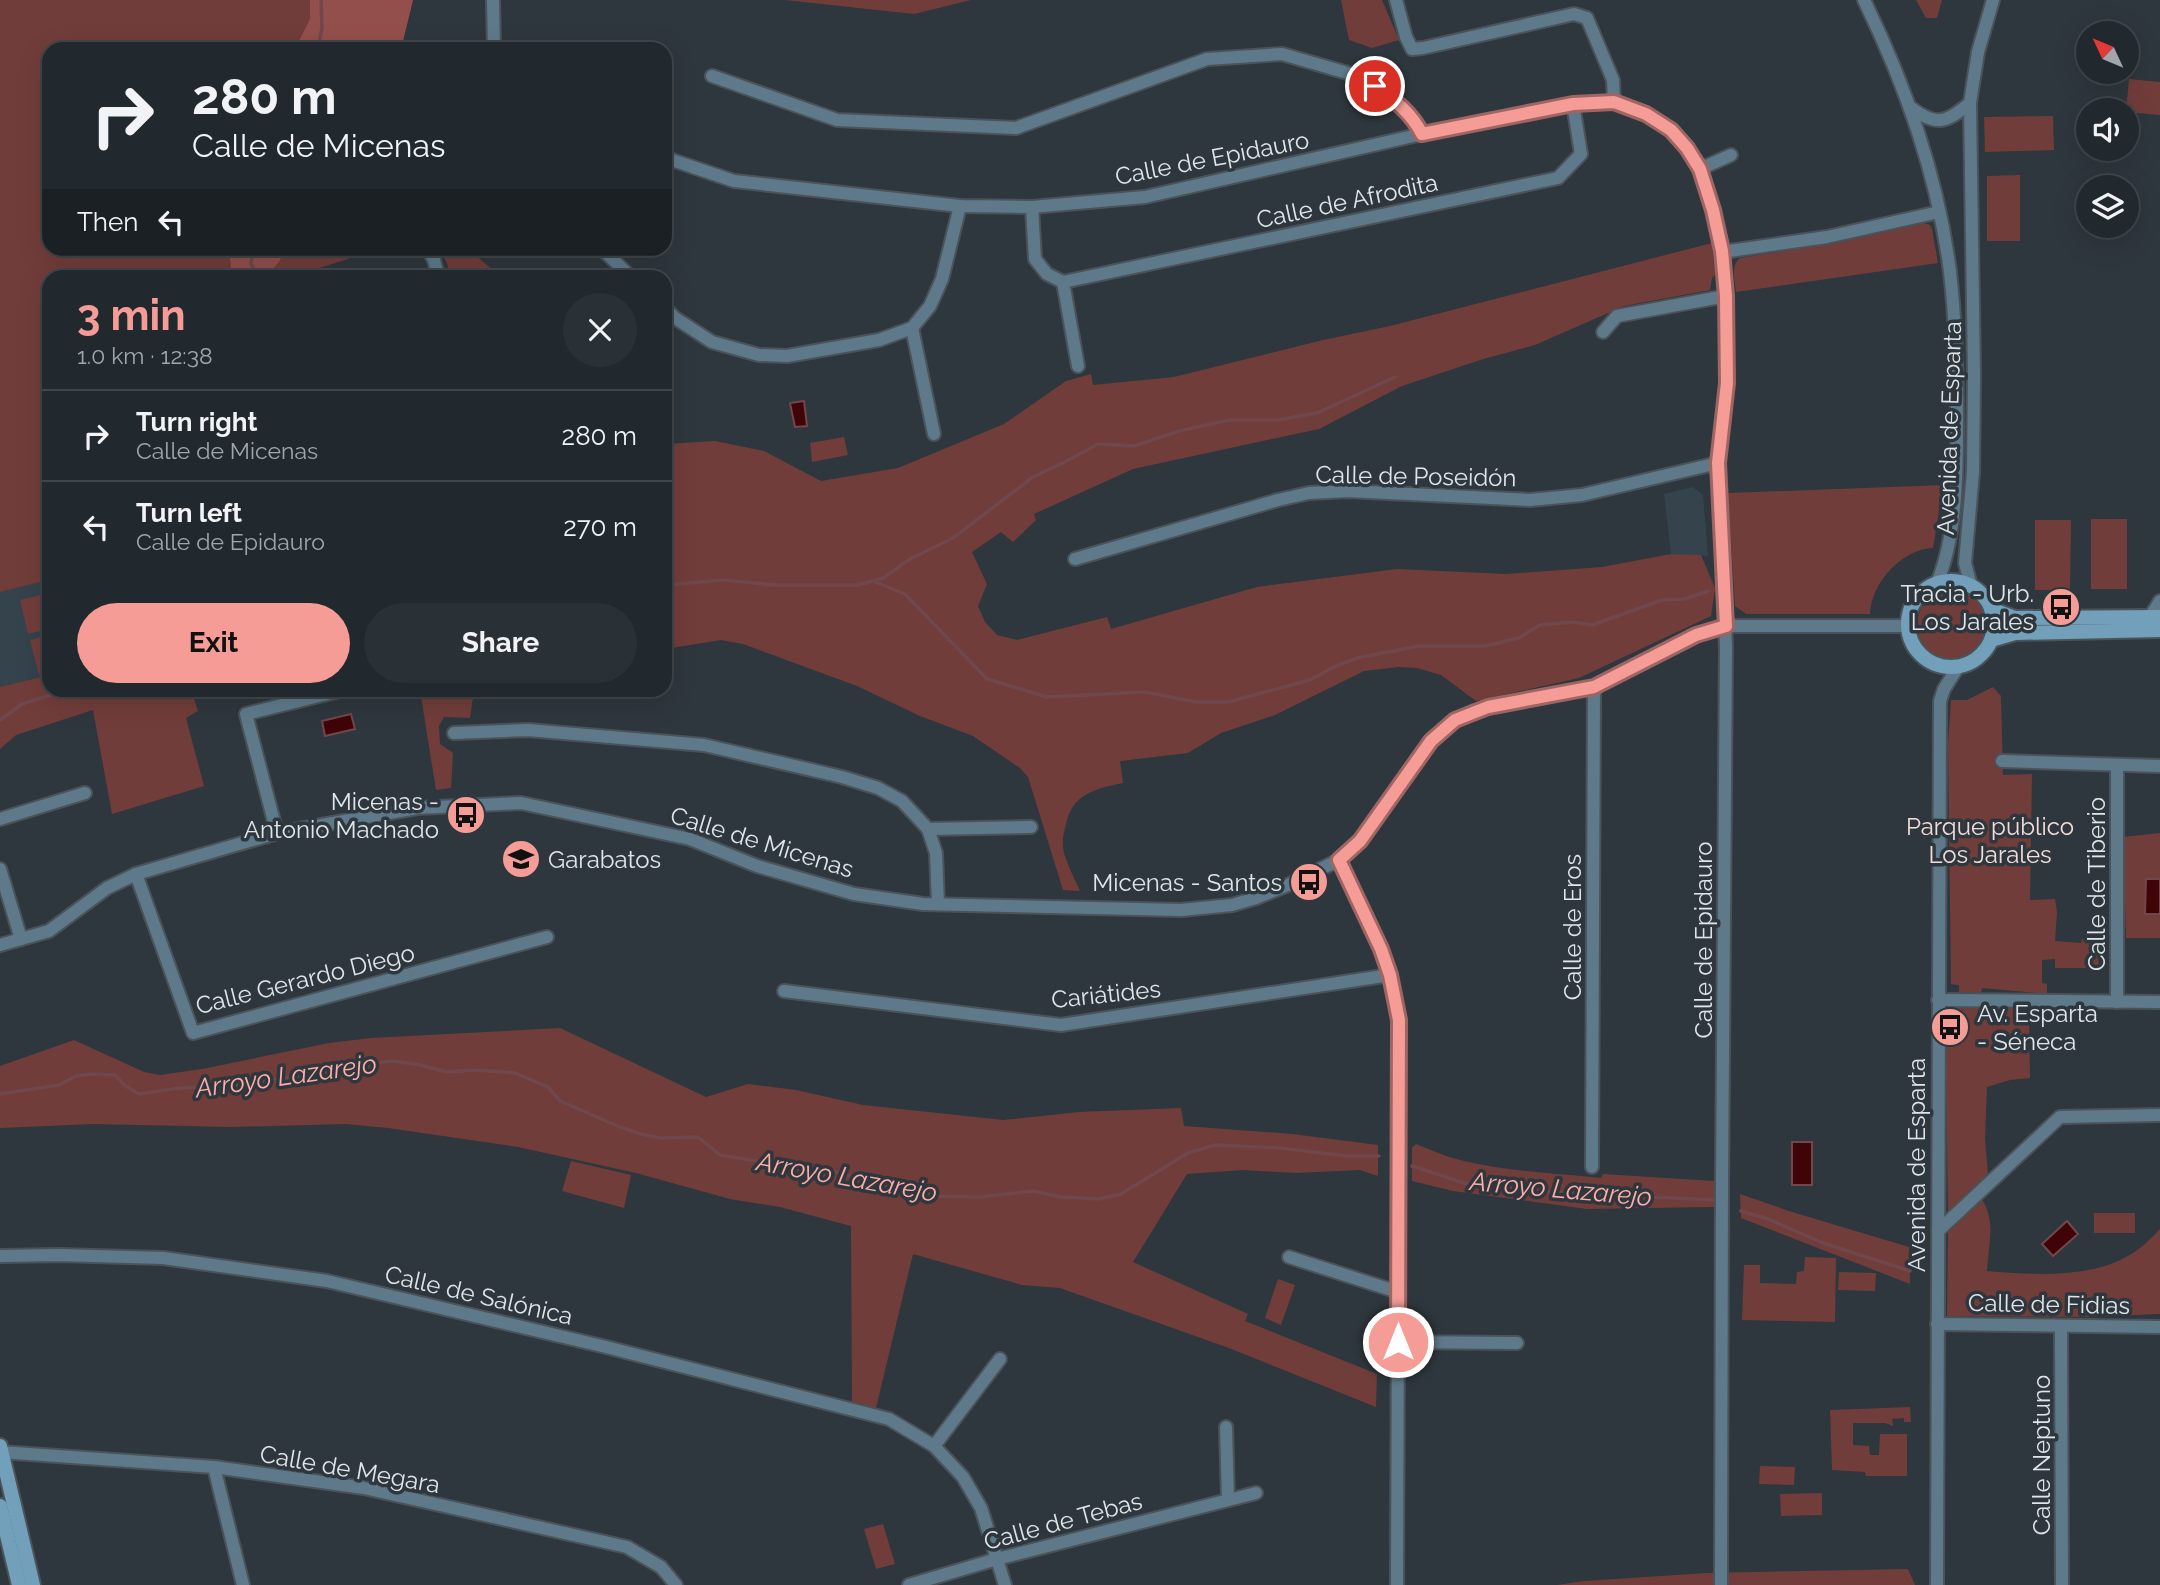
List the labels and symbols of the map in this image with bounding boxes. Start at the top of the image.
north arrow [2076,21,2138,84]
pin [1345,56,1405,116]
street label: Calle de Epidauro [1113,125,1311,191]
street label: Calle de Afrodita [1254,168,1440,234]
street label: Avenida de Esparta [1931,321,1967,535]
street label: Calle de Poseidón [1315,460,1517,492]
place label: Tracia - Urb. Los Jarales [1900,579,2034,636]
bus stop icon: Tracia - Urb. Los Jarales [2040,586,2082,628]
place label: Micenas - Antonio Machado [244,787,439,844]
bus stop icon: Micenas - Antonio Machado [445,794,487,836]
street label: Calle de Tiberio [2082,797,2111,971]
street label: Calle de Micenas [667,800,857,884]
park label: Parque público Los Jarales [1906,812,2074,869]
school or university icon: Garabatos [500,838,542,880]
street label: Calle de Epidauro [1689,841,1718,1039]
place label: Garabatos [548,845,661,874]
street label: Calle de Eros [1558,854,1587,1000]
bus stop icon: Micenas - Santos [1288,861,1330,903]
place label: Micenas - Santos [1092,868,1282,897]
street label: Calle Gerardo Diego [193,938,417,1020]
street label: Cariátides [1050,974,1162,1014]
place label: Av. Esparta - Séneca [1977,999,2098,1056]
bus stop icon: Av. Esparta - Séneca [1929,1006,1971,1048]
water label: Arroyo Lazarejo [192,1048,379,1104]
street label: Avenida de Esparta [1902,1058,1931,1272]
water label: Arroyo Lazarejo [753,1146,940,1208]
water label: Arroyo Lazarejo [1467,1166,1653,1212]
street label: Calle de Salónica [382,1259,576,1331]
street label: Calle de Fidias [1968,1288,2130,1320]
position arrow [1361,1305,1435,1379]
street label: Calle Neptuno [2027,1375,2056,1535]
street label: Calle de Megara [258,1439,442,1499]
street label: Calle de Tebas [981,1486,1145,1556]

